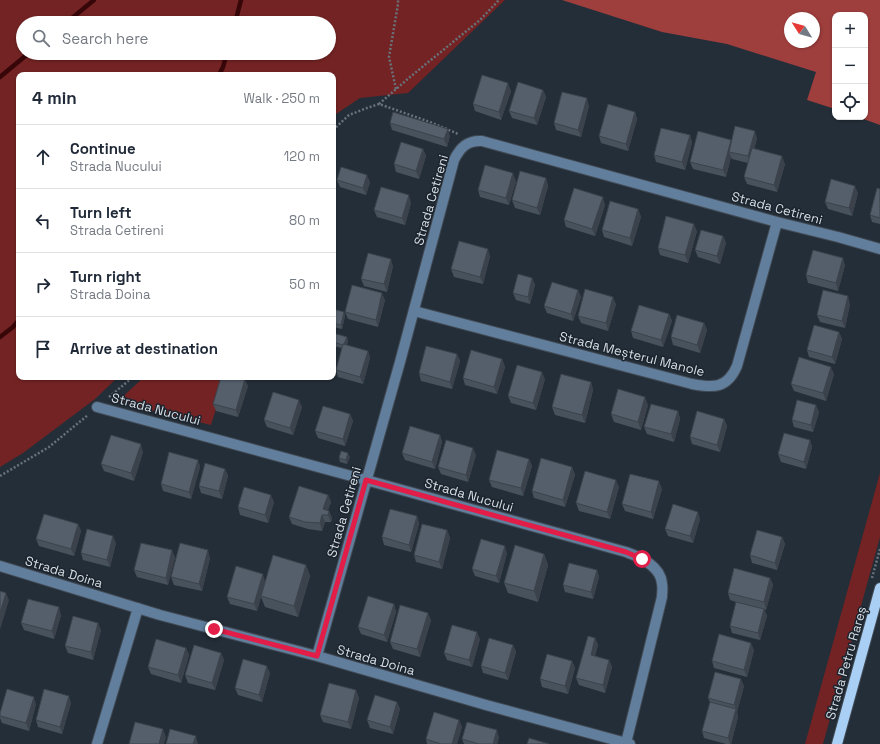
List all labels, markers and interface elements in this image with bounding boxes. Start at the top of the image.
north arrow [784,12,820,48]
map controls [832,12,868,120]
button: + [832,12,868,48]
search box [16,16,336,60]
icon: search [30,27,52,49]
text: Search here [62,29,148,48]
button: − [832,48,868,84]
button: locate [832,84,868,120]
text: 4 min [32,87,77,109]
text: Walk · 250 m [244,90,320,107]
text: Continue [70,139,136,158]
icon: ahead [32,146,54,168]
text: 120 m [284,148,320,165]
street label: Strada Cetireni [410,153,452,247]
text: Strada Nucului [70,158,162,175]
street label: Strada Cetireni [730,188,824,228]
text: Turn left [70,203,132,222]
icon: left [32,210,54,232]
text: 80 m [289,212,320,229]
text: Strada Cetireni [70,222,164,239]
text: Turn right [70,267,141,286]
icon: right [32,274,54,296]
text: 50 m [289,276,320,293]
text: Strada Doina [70,286,150,303]
street label: Strada Meșterul Manole [558,328,706,380]
icon: arrive [32,338,54,360]
text: Arrive at destination [70,339,218,358]
street label: Strada Nucului [109,389,203,429]
street label: Strada Cetireni [323,465,365,559]
street label: Strada Nucului [423,474,515,516]
route start [633,550,651,568]
street label: Strada Doina [23,552,105,592]
street label: Strada Petru Rareș [822,604,870,722]
route end [205,620,223,638]
street label: Strada Doina [335,641,417,679]

